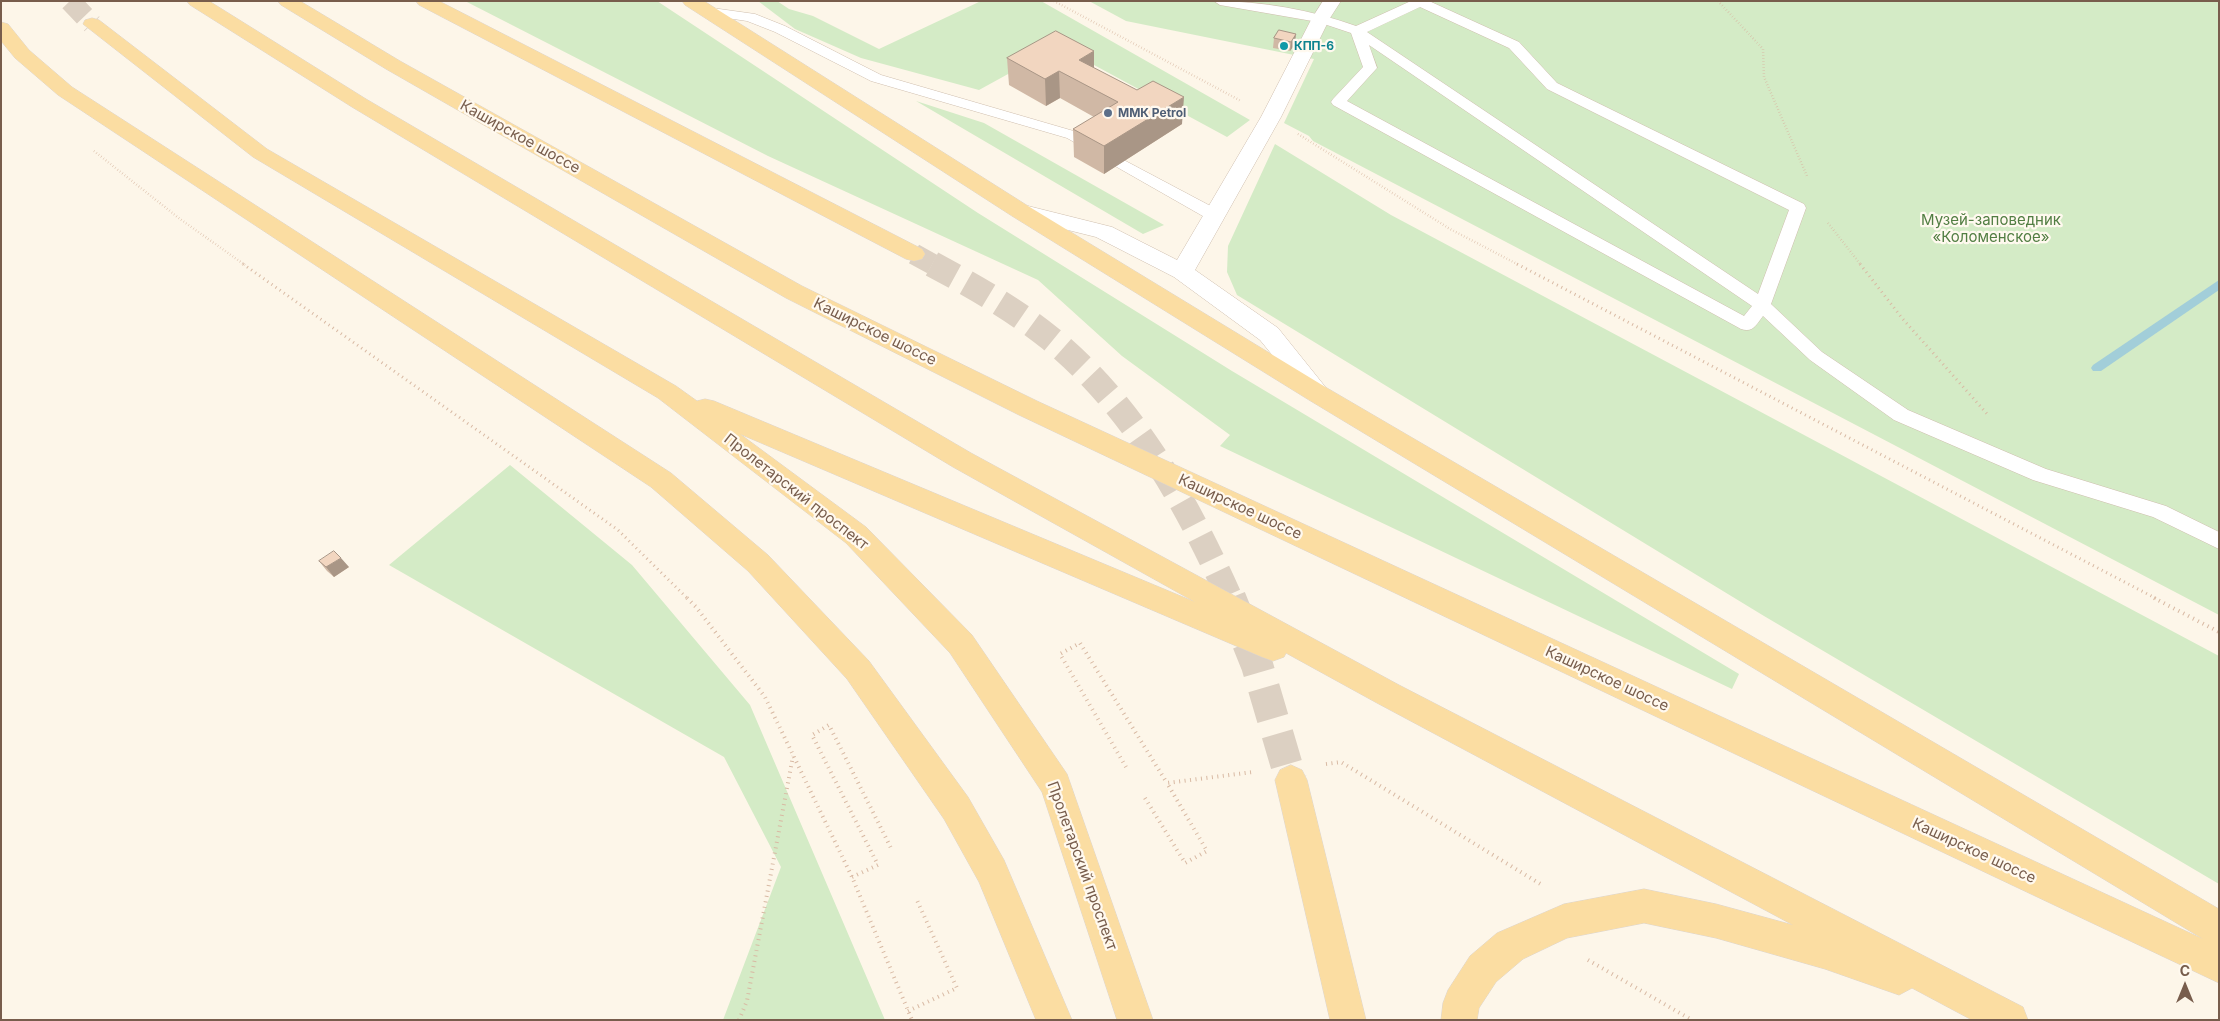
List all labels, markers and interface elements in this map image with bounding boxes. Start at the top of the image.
place label: КПП-6 [1294,39,1334,53]
marker: КПП-6 [1278,40,1290,52]
street label: Каширское шоссе [457,97,583,177]
place label: ММК Petrol [1118,106,1186,120]
marker: ММК Petrol [1102,107,1114,119]
park label: Музей-заповедник «Коломенское» [1921,211,2061,246]
street label: Каширское шоссе [811,294,939,370]
street label: Пролетарский проспект [720,430,872,554]
street label: Каширское шоссе [1175,470,1305,544]
street label: Каширское шоссе [1542,642,1672,716]
street label: Пролетарский проспект [1043,779,1121,953]
street label: Каширское шоссе [1909,814,2039,888]
north arrow [2160,961,2210,1011]
text: С [2180,962,2190,979]

